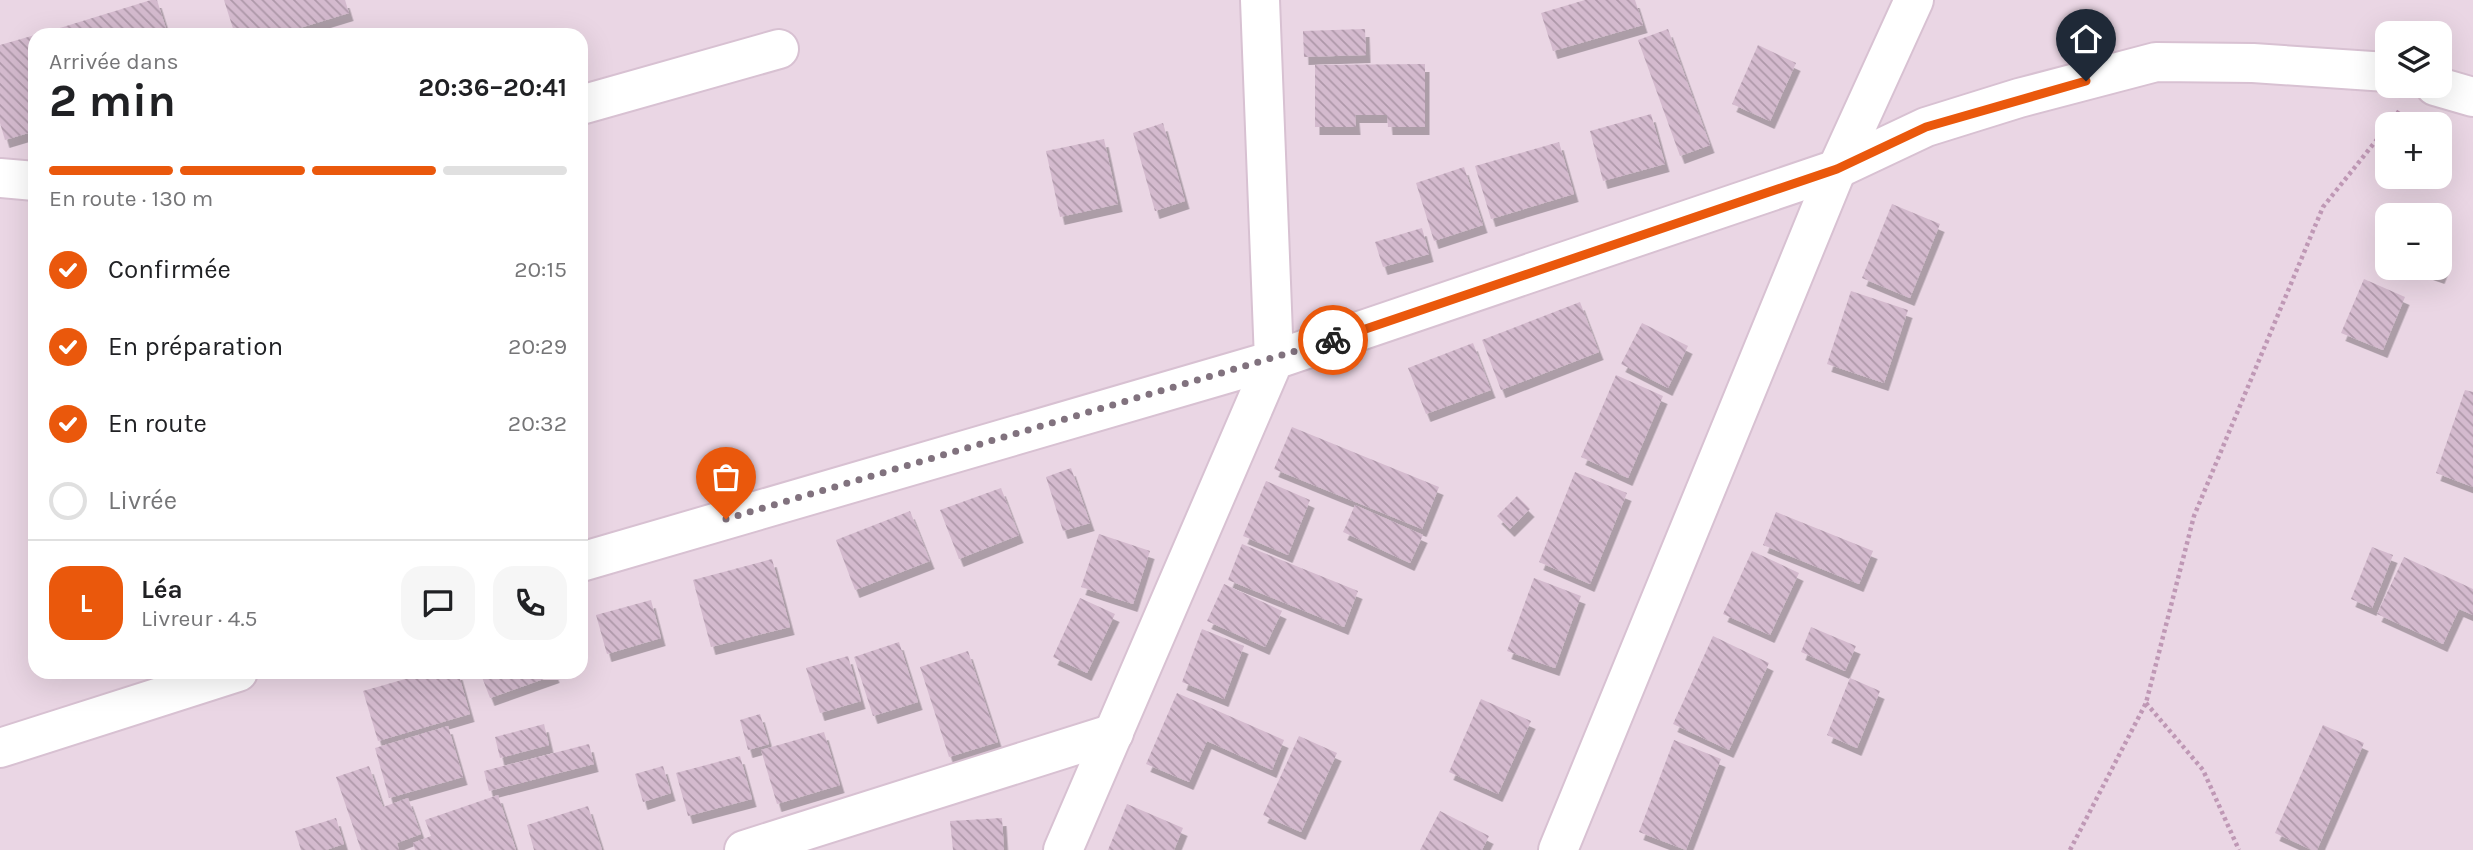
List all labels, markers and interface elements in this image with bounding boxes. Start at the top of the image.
pin [2056,9,2116,81]
icon: home [2067,20,2105,58]
map controls [2375,21,2452,280]
button: layers [2375,21,2452,98]
text: Arrivée dans [49,48,179,75]
text: 20:36–20:41 [418,72,567,103]
text: 2 min [49,74,176,128]
button: + [2375,112,2452,189]
text: En route · 130 m [49,185,213,212]
button: − [2375,203,2452,280]
icon: check [49,251,87,289]
text: Confirmée [108,254,231,285]
text: 20:15 [514,256,567,283]
courier [1298,305,1368,375]
icon: bike [1314,321,1352,359]
icon: check [49,328,87,366]
text: En préparation [108,331,283,362]
text: 20:29 [508,333,567,360]
icon: check [49,405,87,443]
text: En route [108,408,207,439]
text: 20:32 [508,410,567,437]
pin [696,447,756,519]
icon: bag [707,458,745,496]
text: Livrée [108,485,177,516]
button: chat [401,566,475,640]
button: phone [493,566,567,640]
text: Léa [141,574,183,605]
text: L [80,588,92,619]
text: Livreur · 4.5 [141,605,258,632]

